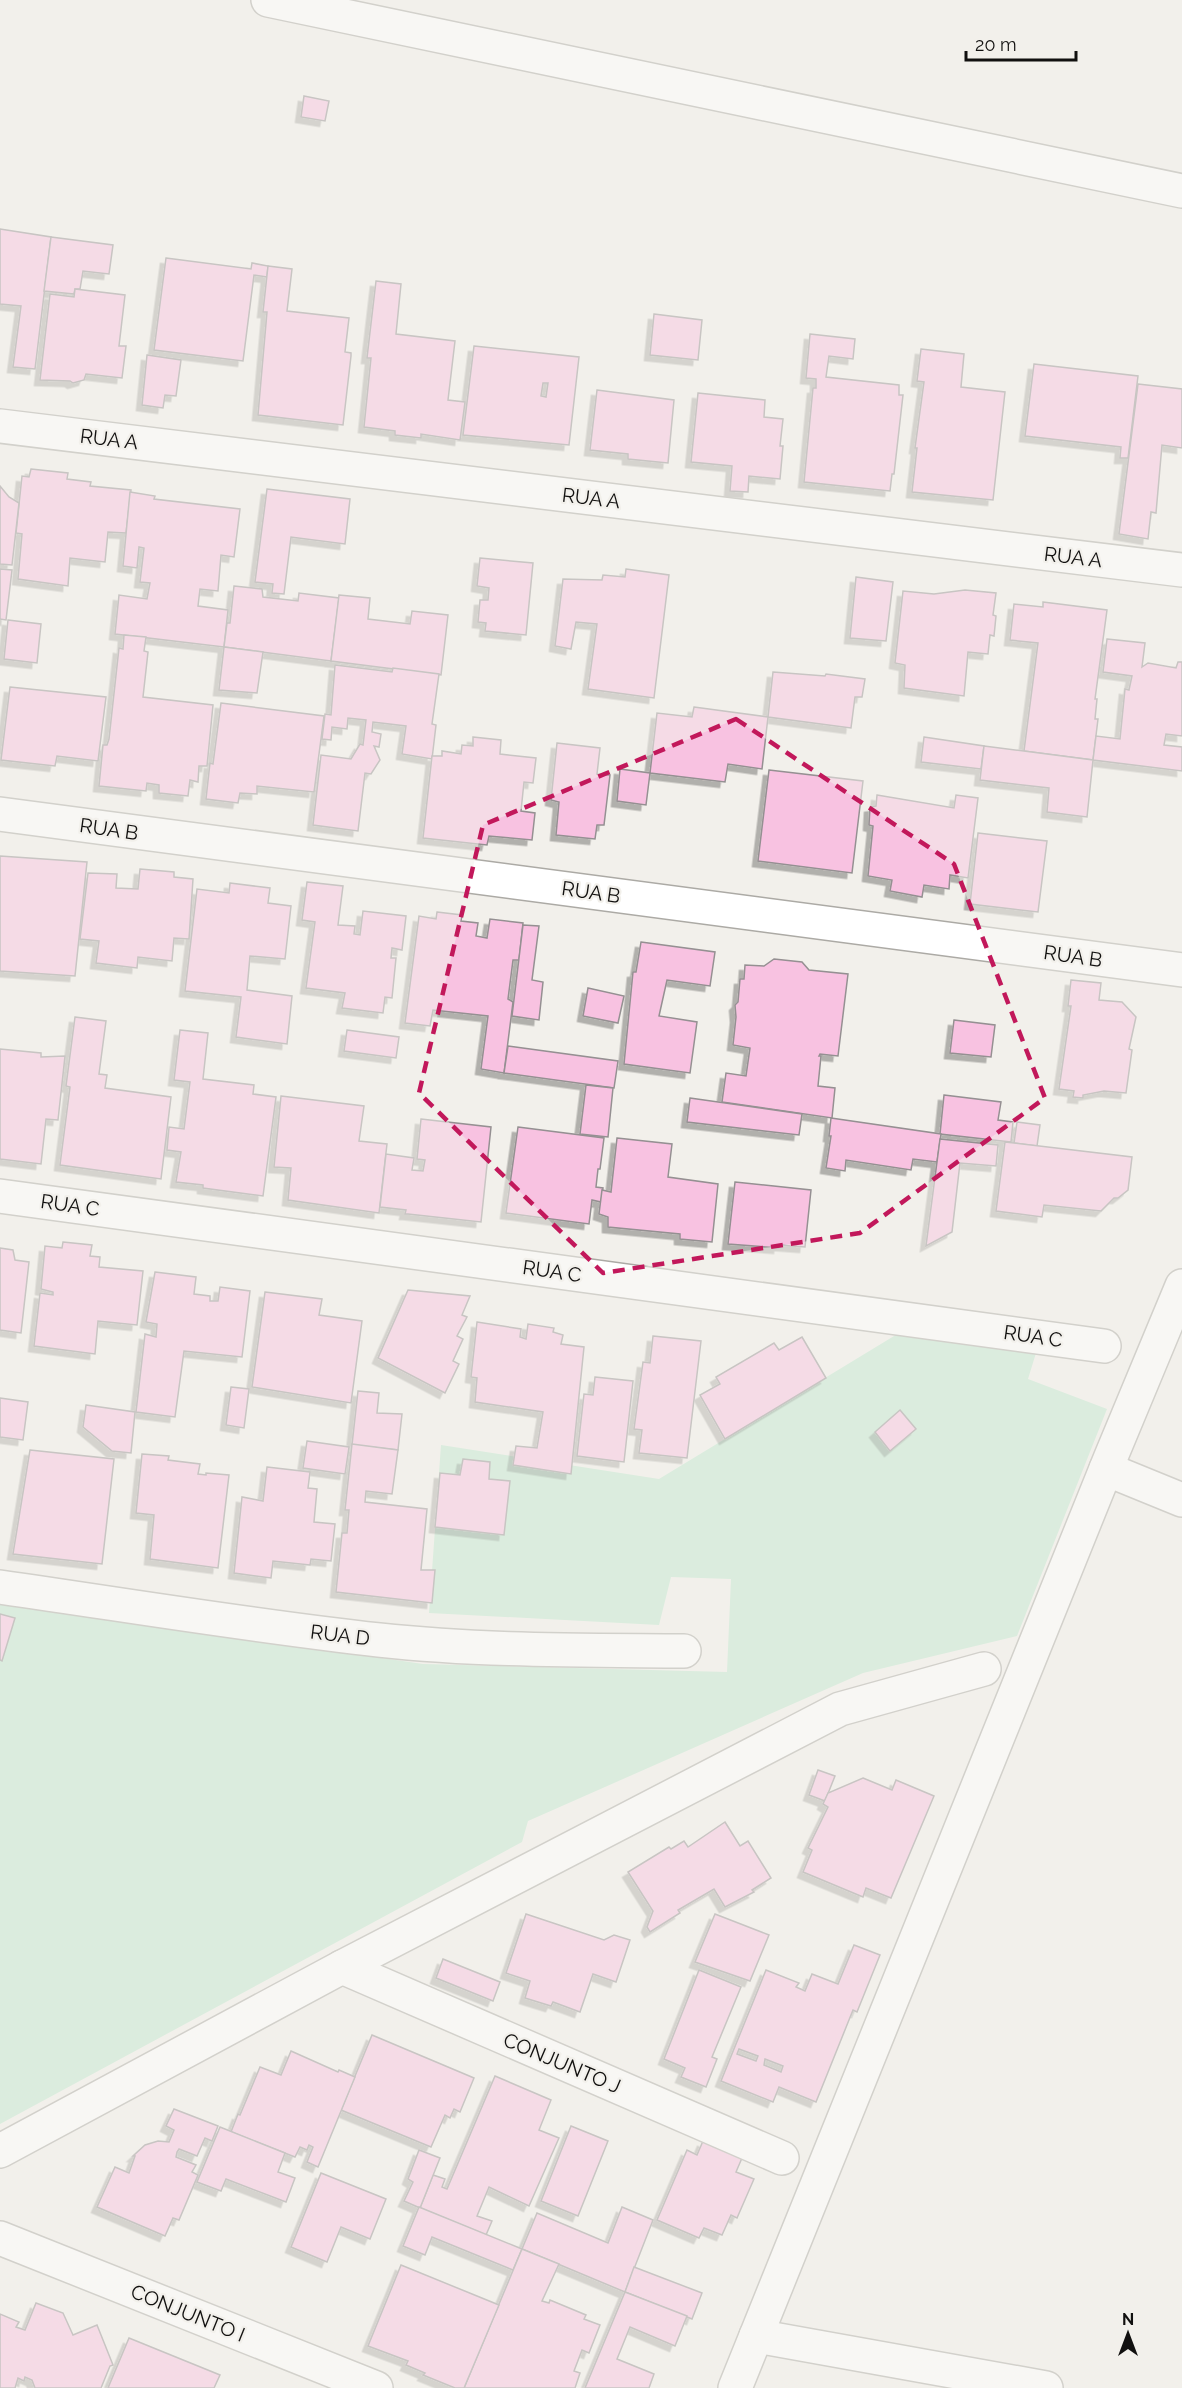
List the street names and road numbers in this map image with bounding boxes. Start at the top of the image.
street label: RUA A [79,424,140,455]
street label: RUA A [561,483,622,514]
street label: RUA A [1043,542,1104,573]
street label: RUA B [78,813,140,845]
street label: RUA B [560,876,622,908]
street label: RUA B [1042,940,1104,972]
street label: RUA C [39,1189,101,1221]
street label: RUA C [521,1255,583,1287]
street label: RUA C [1002,1320,1064,1352]
street label: RUA D [309,1619,371,1651]
street label: CONJUNTO J [500,2028,624,2098]
street label: CONJUNTO I [127,2279,249,2347]

